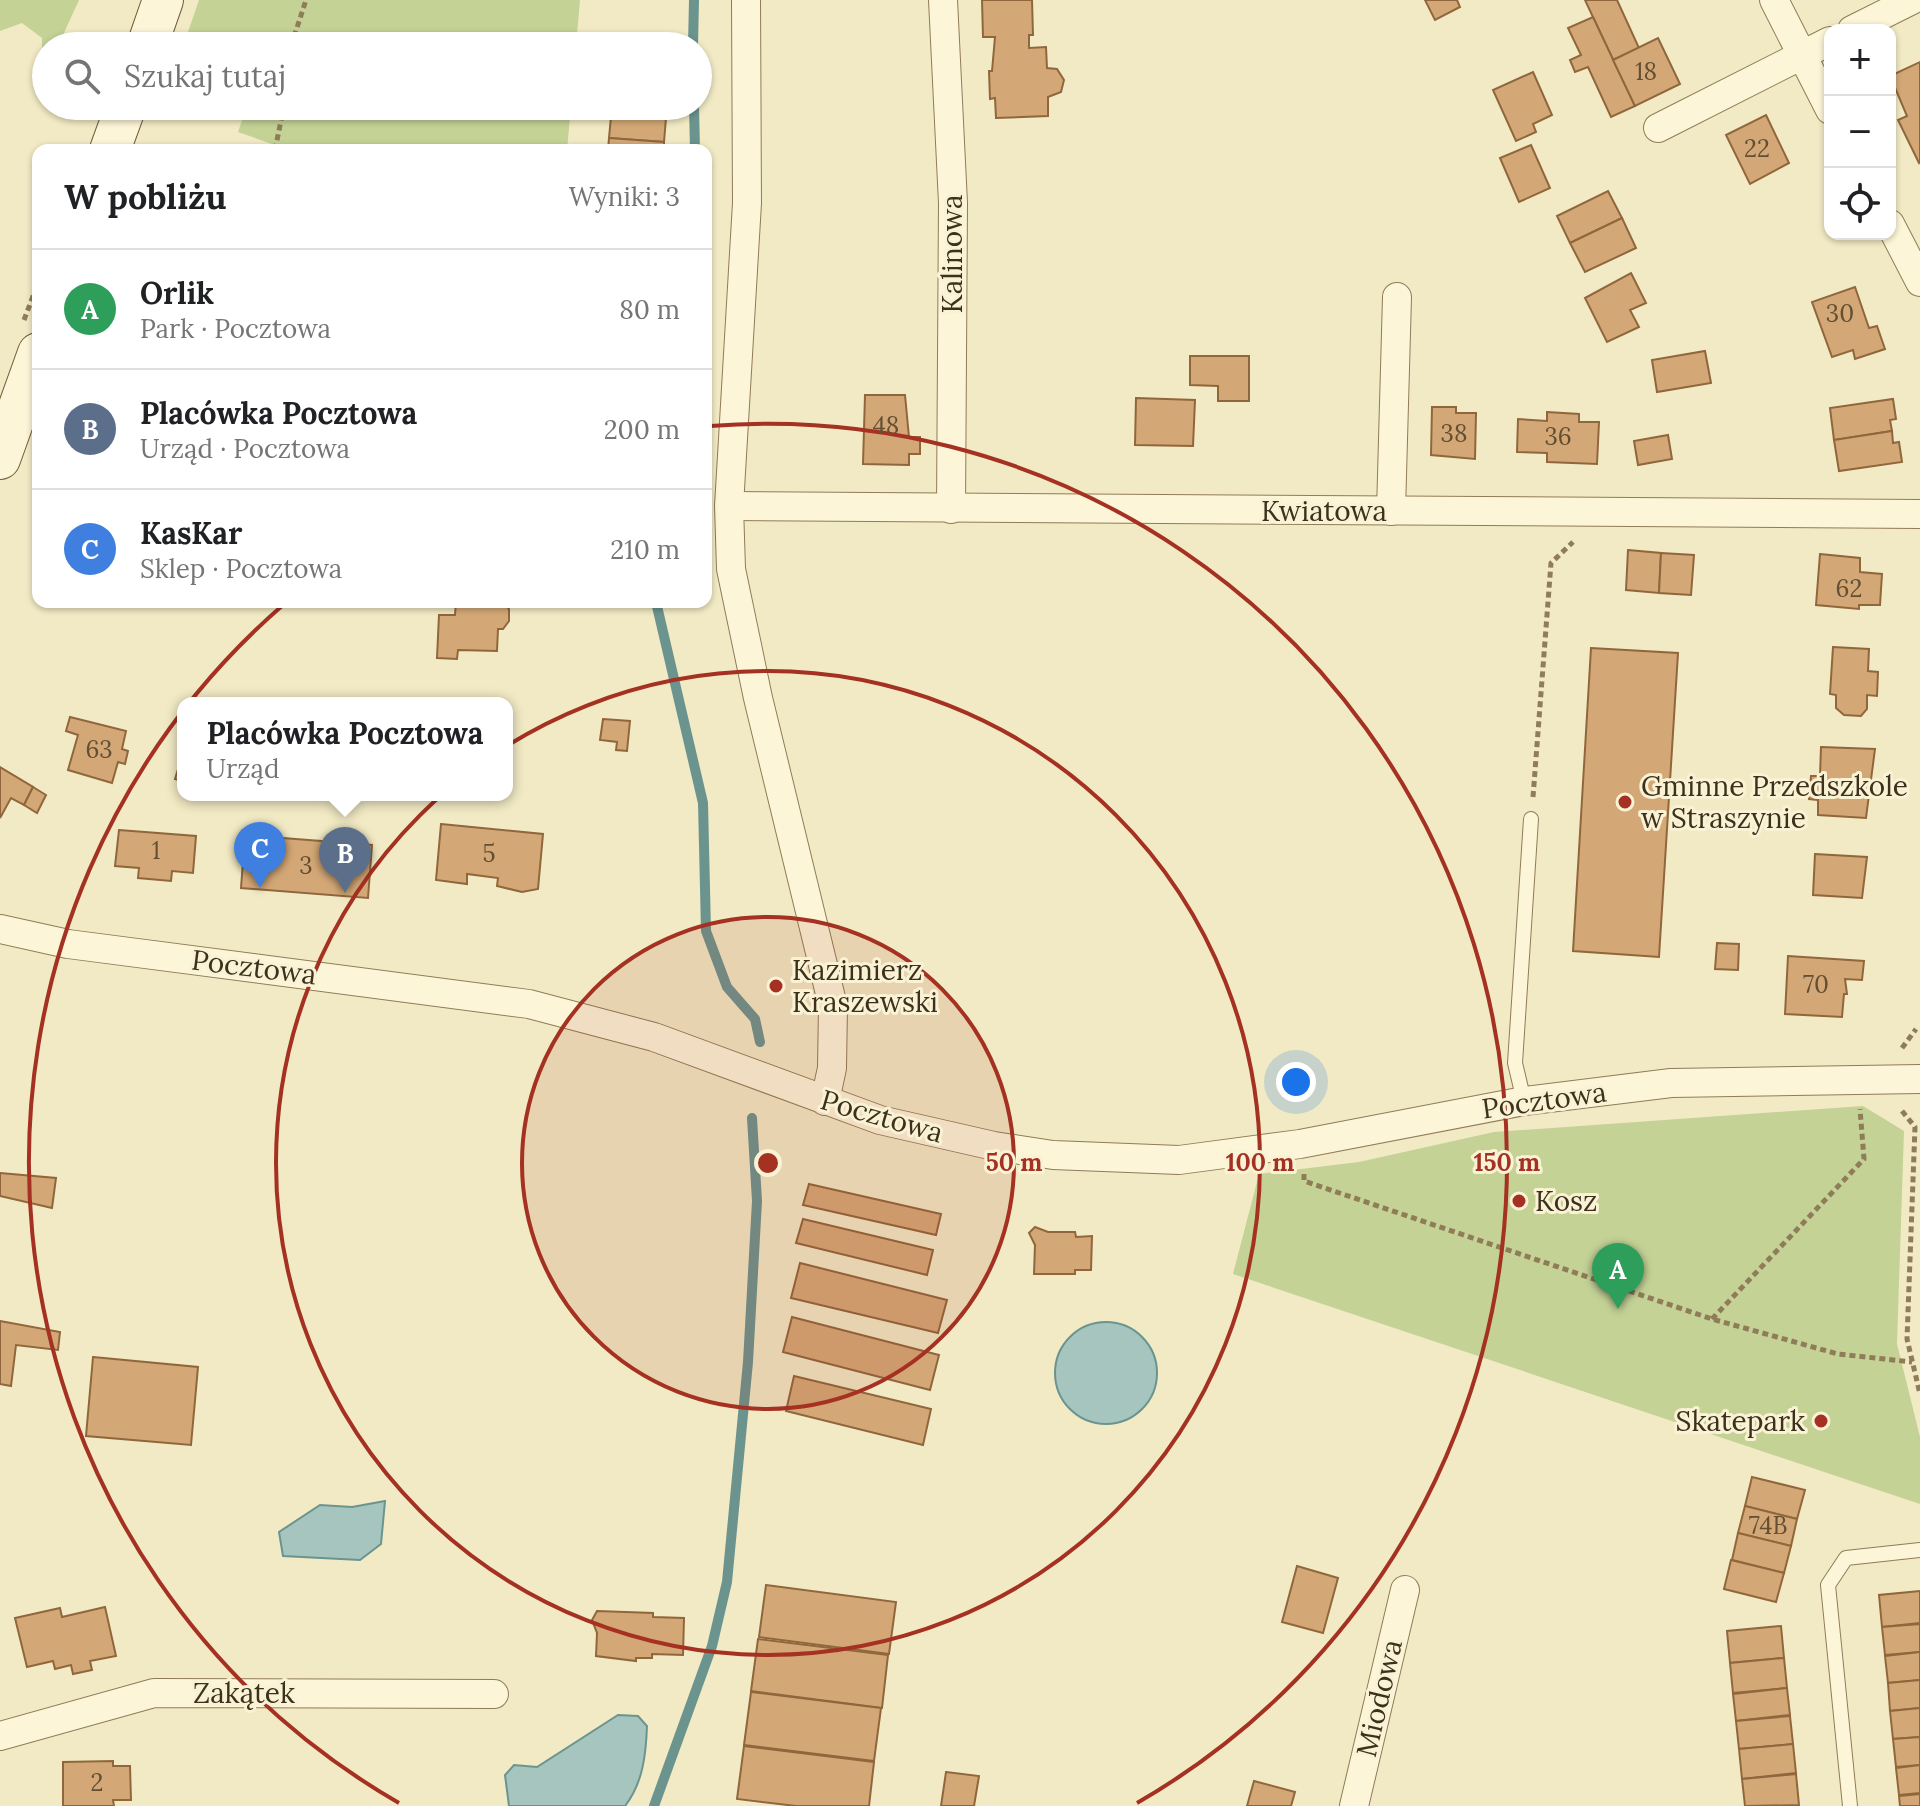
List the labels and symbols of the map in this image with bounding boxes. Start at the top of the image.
house number: 18 [1635,56,1657,87]
house number: 22 [1744,133,1770,164]
street label: Kalinowa [934,195,970,313]
house number: 30 [1826,298,1854,329]
house number: 48 [873,410,899,441]
house number: 38 [1441,418,1467,449]
house number: 36 [1544,421,1572,452]
street label: Kwiatowa [1261,493,1387,529]
house number: 62 [1836,573,1862,604]
house number: 63 [85,734,113,765]
place label: Gminne Przedszkole w Straszynie [1641,768,1908,836]
marker: Gminne Przedszkole w Straszynie [1616,793,1634,811]
pin: C [234,822,286,888]
pin: B [319,827,371,893]
house number: 1 [152,835,160,866]
house number: 5 [482,838,496,869]
house number: 3 [299,850,313,881]
street label: Pocztowa [189,941,319,993]
place label: Kazimierz Kraszewski [792,952,938,1020]
house number: 70 [1803,969,1829,1000]
marker: Kazimierz Kraszewski [767,977,785,995]
your location [1276,1062,1316,1102]
street label: Pocztowa [1479,1073,1609,1127]
street label: Pocztowa [817,1081,947,1151]
text: 50 m [986,1147,1042,1178]
text: 100 m [1226,1147,1294,1178]
text: 150 m [1474,1147,1540,1178]
centre of rings [754,1149,782,1177]
place label: Kosz [1535,1183,1597,1219]
marker: Kosz [1510,1192,1528,1210]
pin: A [1592,1243,1644,1309]
place label: Skatepark [1676,1403,1805,1439]
marker: Skatepark [1812,1412,1830,1430]
house number: 74B [1749,1510,1787,1541]
street label: Miodowa [1348,1636,1410,1760]
street label: Zakątek [193,1675,295,1711]
house number: 2 [91,1767,103,1798]

